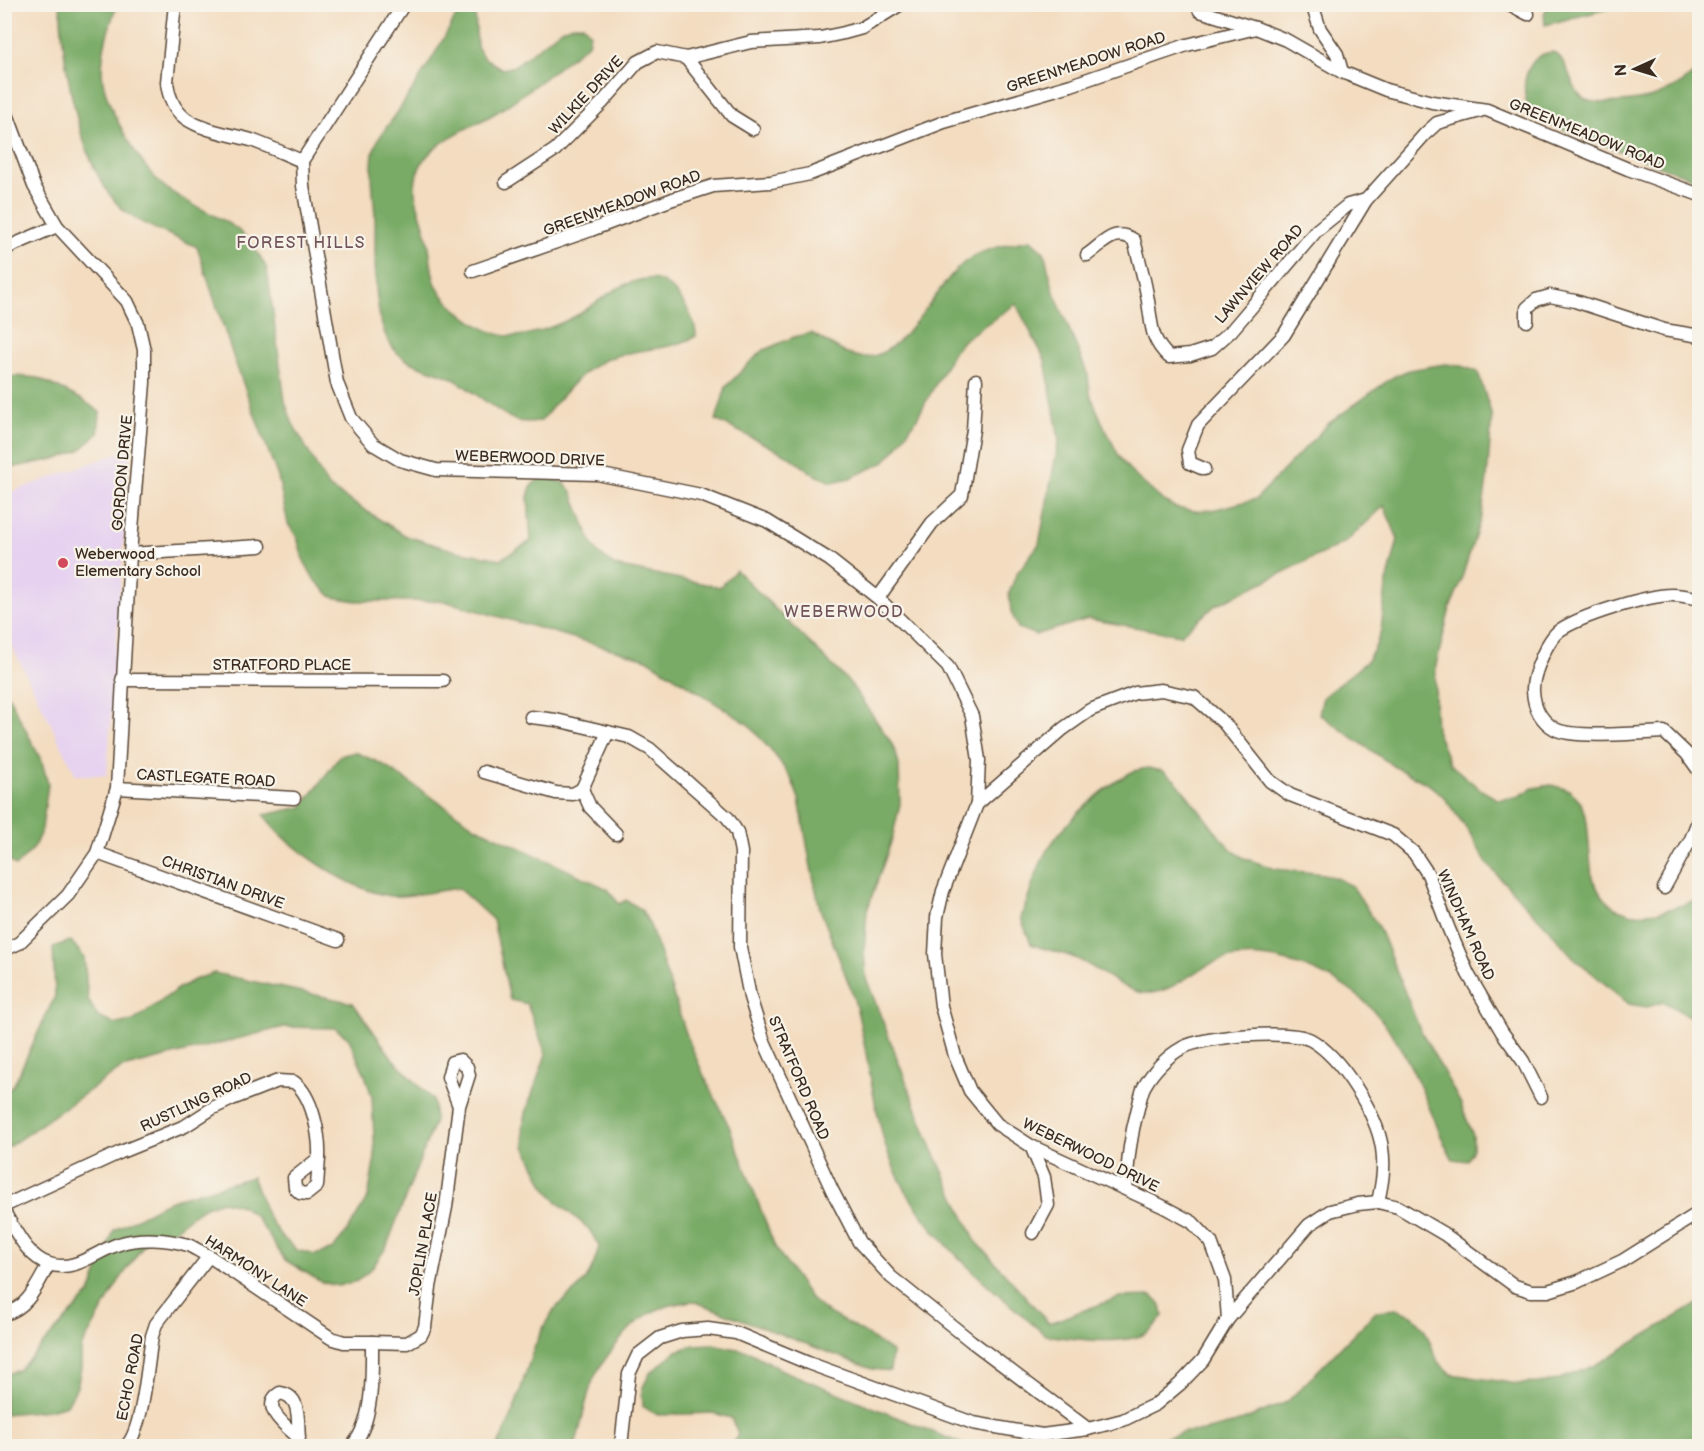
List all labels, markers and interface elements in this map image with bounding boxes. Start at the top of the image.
street label: GREENMEADOW ROAD [1004,28,1168,97]
north arrow [1605,39,1665,99]
street label: WILKIE DRIVE [545,52,628,139]
text: N [1612,63,1631,77]
street label: GREENMEADOW ROAD [1506,95,1667,174]
street label: GREENMEADOW ROAD [541,166,704,241]
street label: LAWNVIEW ROAD [1211,221,1308,328]
district label: FOREST HILLS [236,234,366,253]
street label: GORDON DRIVE [108,414,137,532]
street label: WEBERWOOD DRIVE [455,446,605,471]
place label: Weberwood Elementary School [75,545,201,581]
marker: Weberwood Elementary School [56,556,70,570]
district label: WEBERWOOD [784,603,904,622]
street label: STRATFORD PLACE [213,656,351,675]
street label: CASTLEGATE ROAD [136,765,276,792]
street label: CHRISTIAN DRIVE [159,851,287,914]
street label: WINDHAM ROAD [1433,867,1499,984]
street label: STRATFORD ROAD [764,1013,833,1143]
street label: RUSTLING ROAD [137,1068,255,1137]
street label: WEBERWOOD DRIVE [1019,1114,1162,1197]
street label: JOPLIN PLACE [405,1191,442,1297]
street label: HARMONY LANE [201,1231,311,1312]
street label: ECHO ROAD [113,1332,148,1422]

